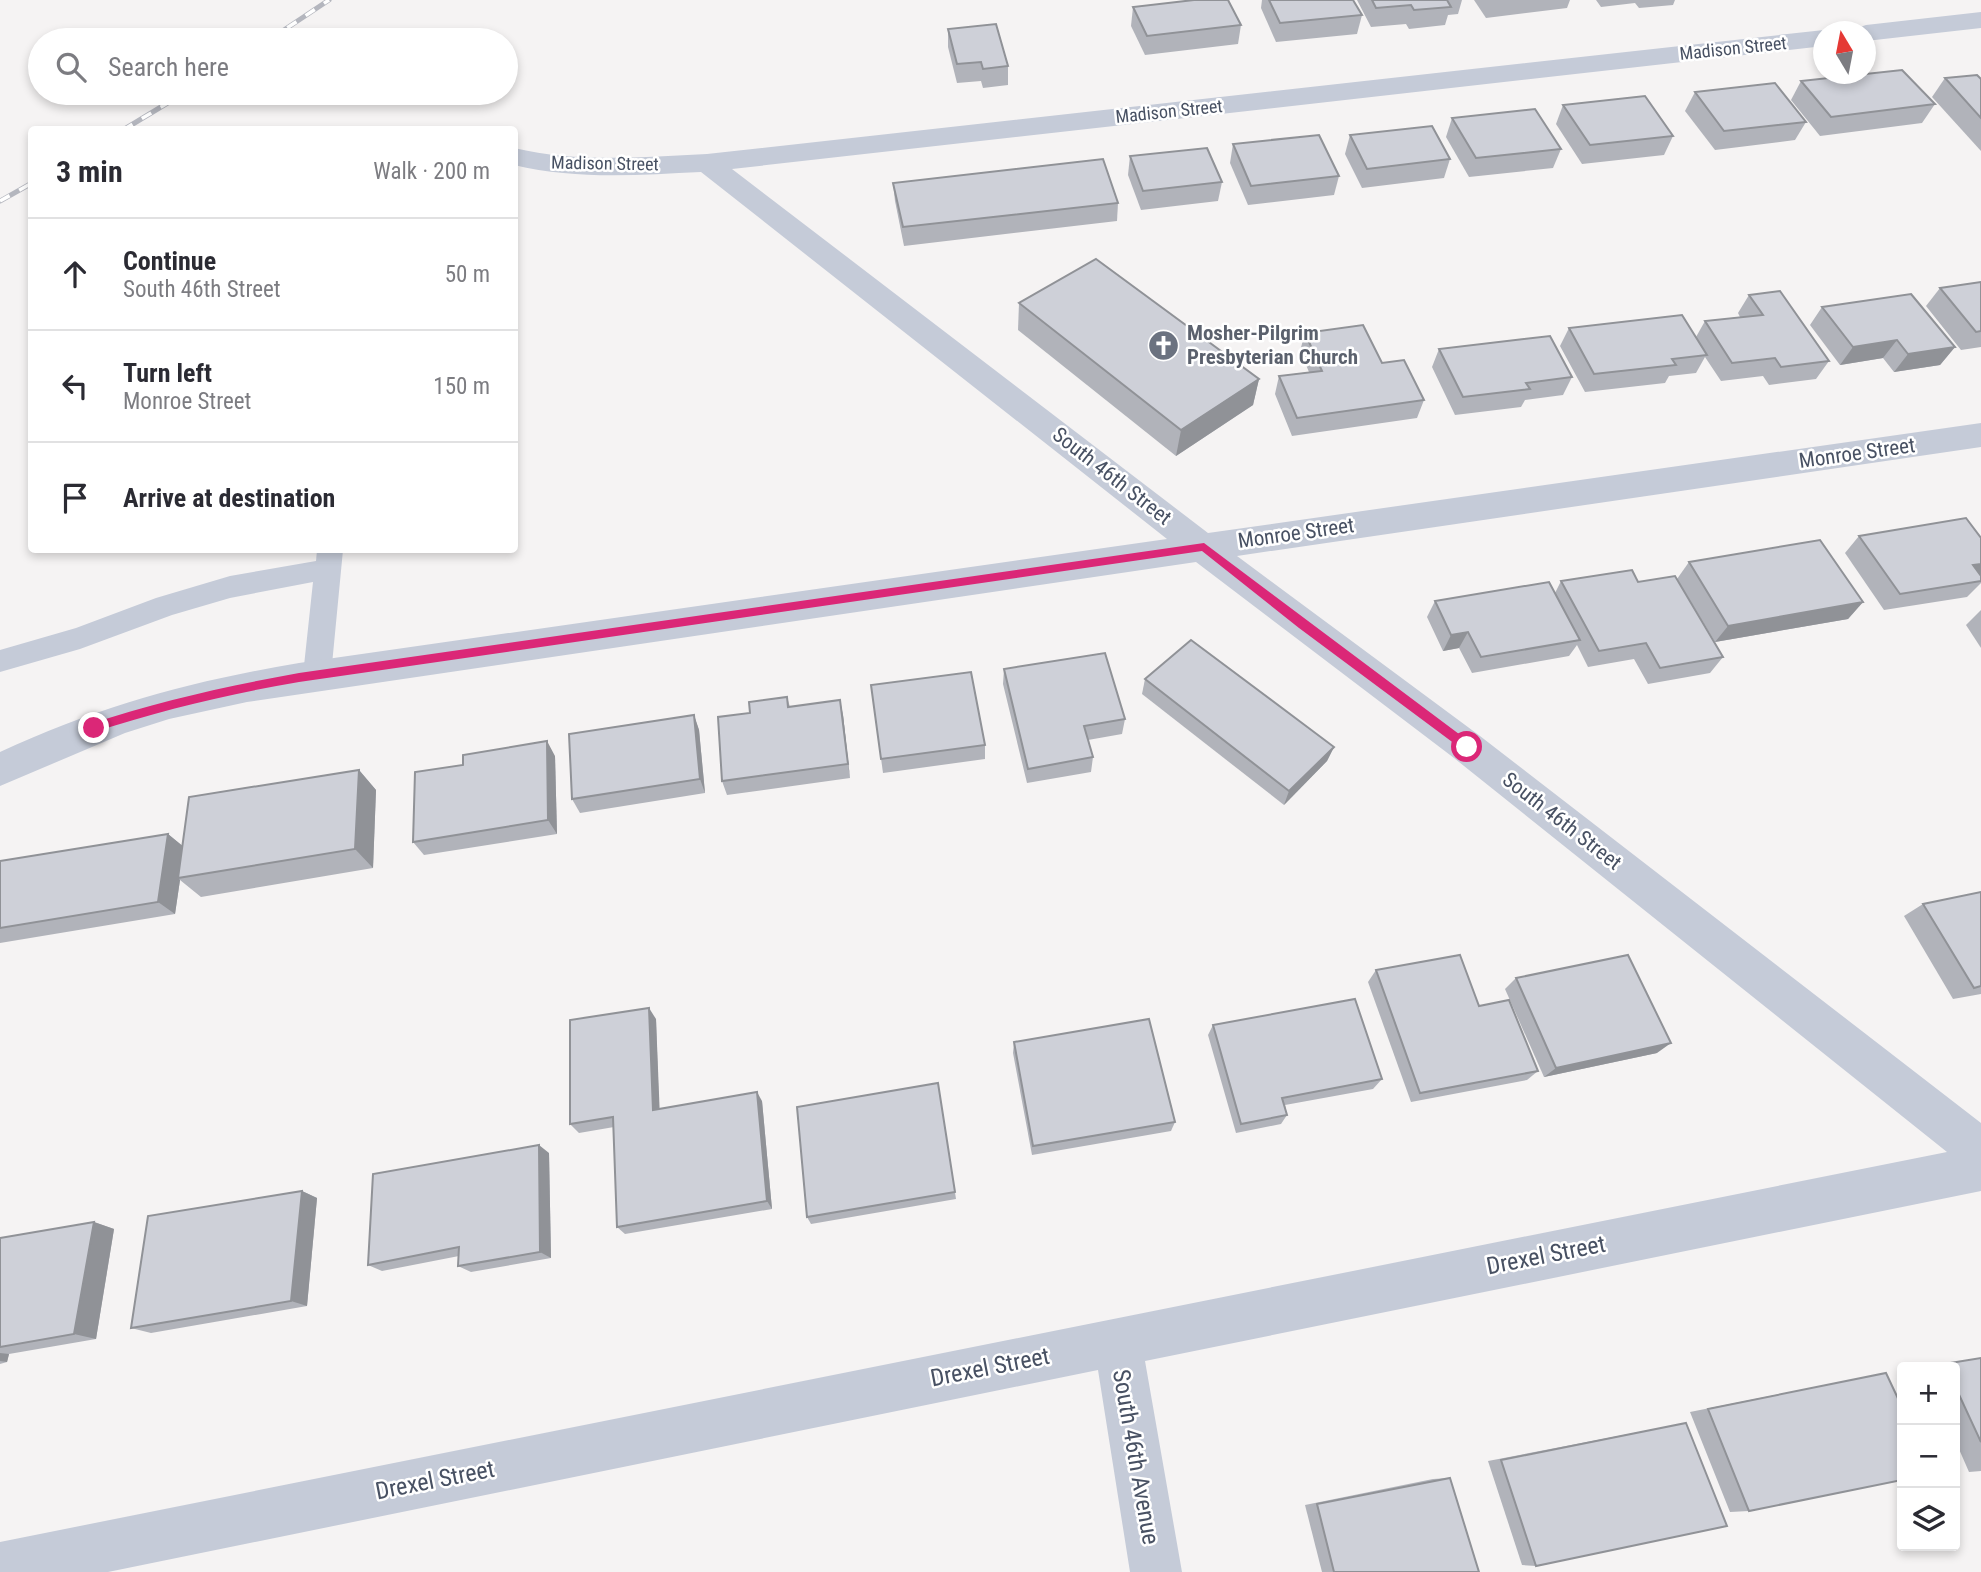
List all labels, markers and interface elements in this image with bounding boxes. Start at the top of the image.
north arrow [1813,21,1876,84]
search box [28,28,518,105]
street label: Madison Street [1678,32,1788,64]
icon: search [52,48,90,86]
text: Search here [108,52,229,82]
street label: Madison Street [1114,95,1224,127]
street label: Madison Street [551,152,659,174]
text: 3 min [56,154,123,189]
text: Walk · 200 m [373,158,490,185]
text: Continue [123,246,216,276]
icon: ahead [56,255,94,293]
text: 50 m [445,261,490,288]
text: South 46th Street [123,276,281,303]
place label: Mosher-Pilgrim Presbyterian Church [1187,321,1358,369]
church icon: Mosher-Pilgrim Presbyterian Church [1147,328,1181,362]
text: Turn left [123,358,212,388]
icon: left [56,367,94,405]
text: 150 m [433,373,490,400]
text: Monroe Street [123,388,251,415]
street label: South 46th Street [1048,422,1176,530]
street label: Monroe Street [1797,433,1917,473]
icon: arrive [56,479,94,517]
text: Arrive at destination [123,483,335,513]
street label: Monroe Street [1236,513,1356,553]
route end [78,712,109,743]
route start [1451,731,1482,762]
street label: South 46th Street [1498,767,1626,875]
street label: Drexel Street [1484,1230,1608,1280]
street label: Drexel Street [928,1342,1052,1392]
map controls [1897,1362,1960,1551]
button: + [1897,1362,1960,1425]
street label: South 46th Avenue [1107,1367,1165,1547]
button: − [1897,1425,1960,1488]
street label: Drexel Street [373,1455,497,1505]
button: layers [1897,1488,1960,1551]

